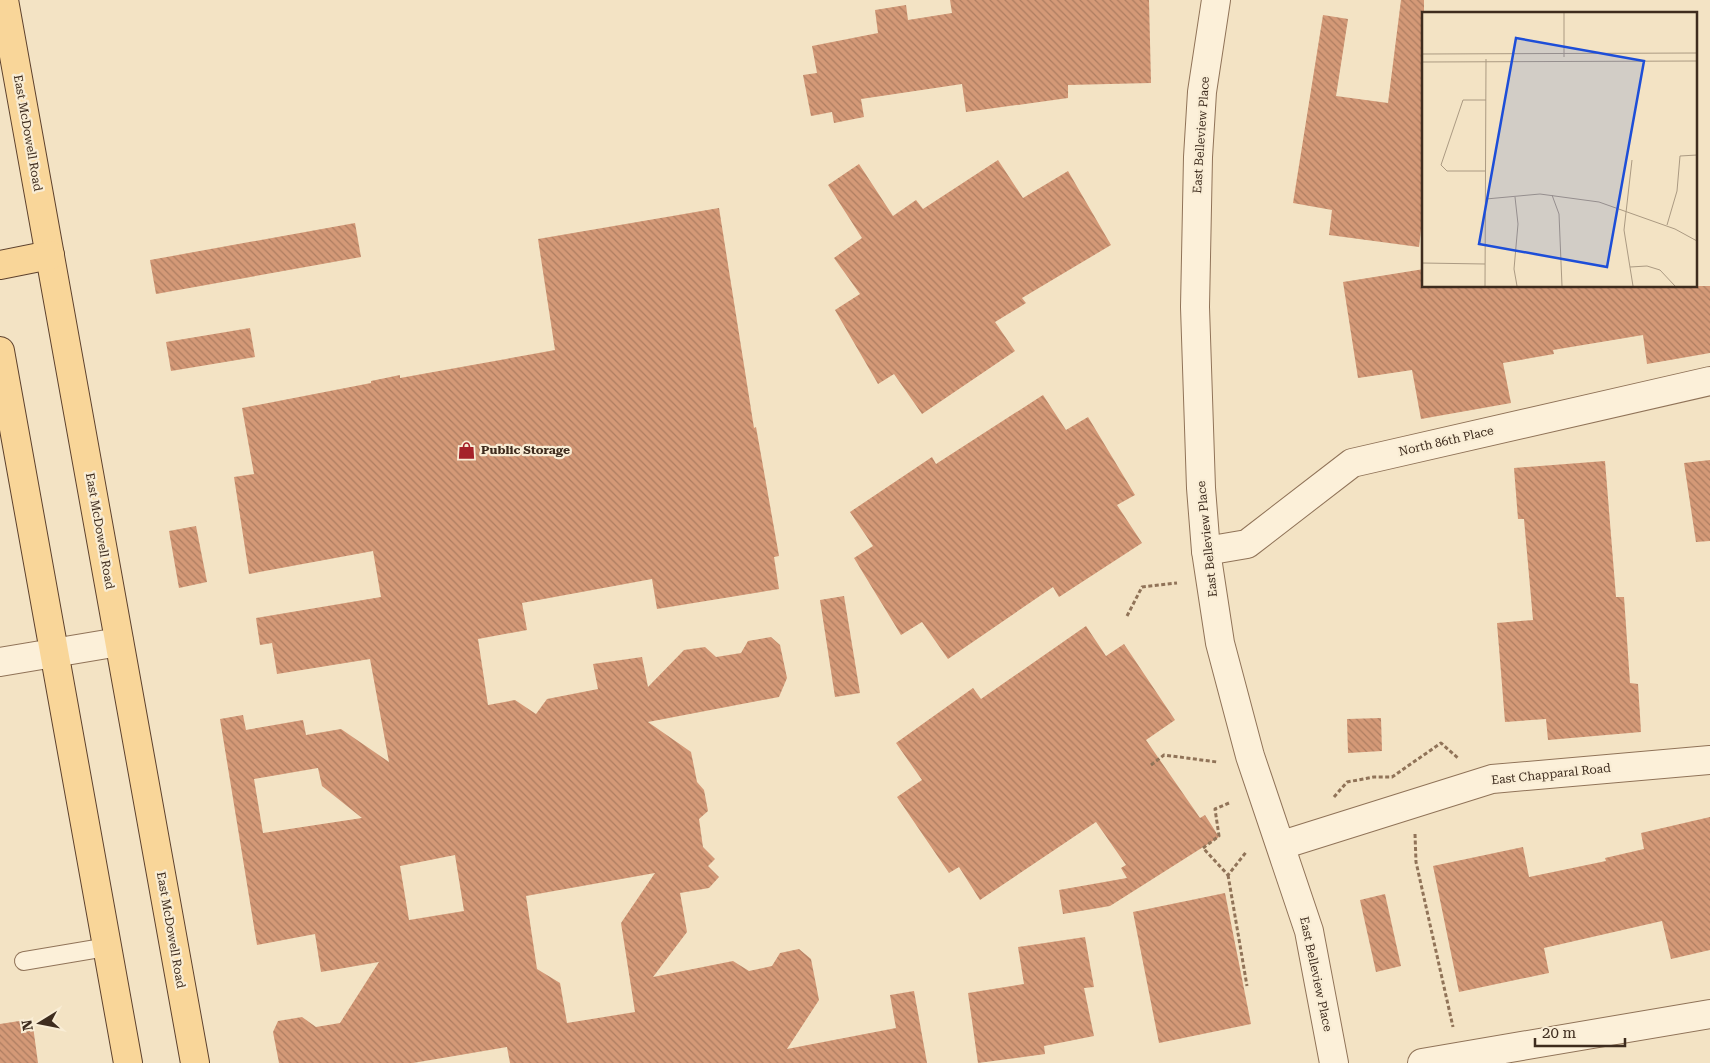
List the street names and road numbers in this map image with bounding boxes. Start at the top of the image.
street label: East McDowell Road [11,74,45,193]
street label: East Belleview Place [1190,76,1212,194]
street label: North 86th Place [1397,423,1495,459]
street label: East McDowell Road [83,472,117,591]
street label: East Belleview Place [1194,480,1220,598]
street label: East Chapparal Road [1491,761,1612,787]
street label: East McDowell Road [154,871,188,990]
street label: East Belleview Place [1297,915,1335,1033]

